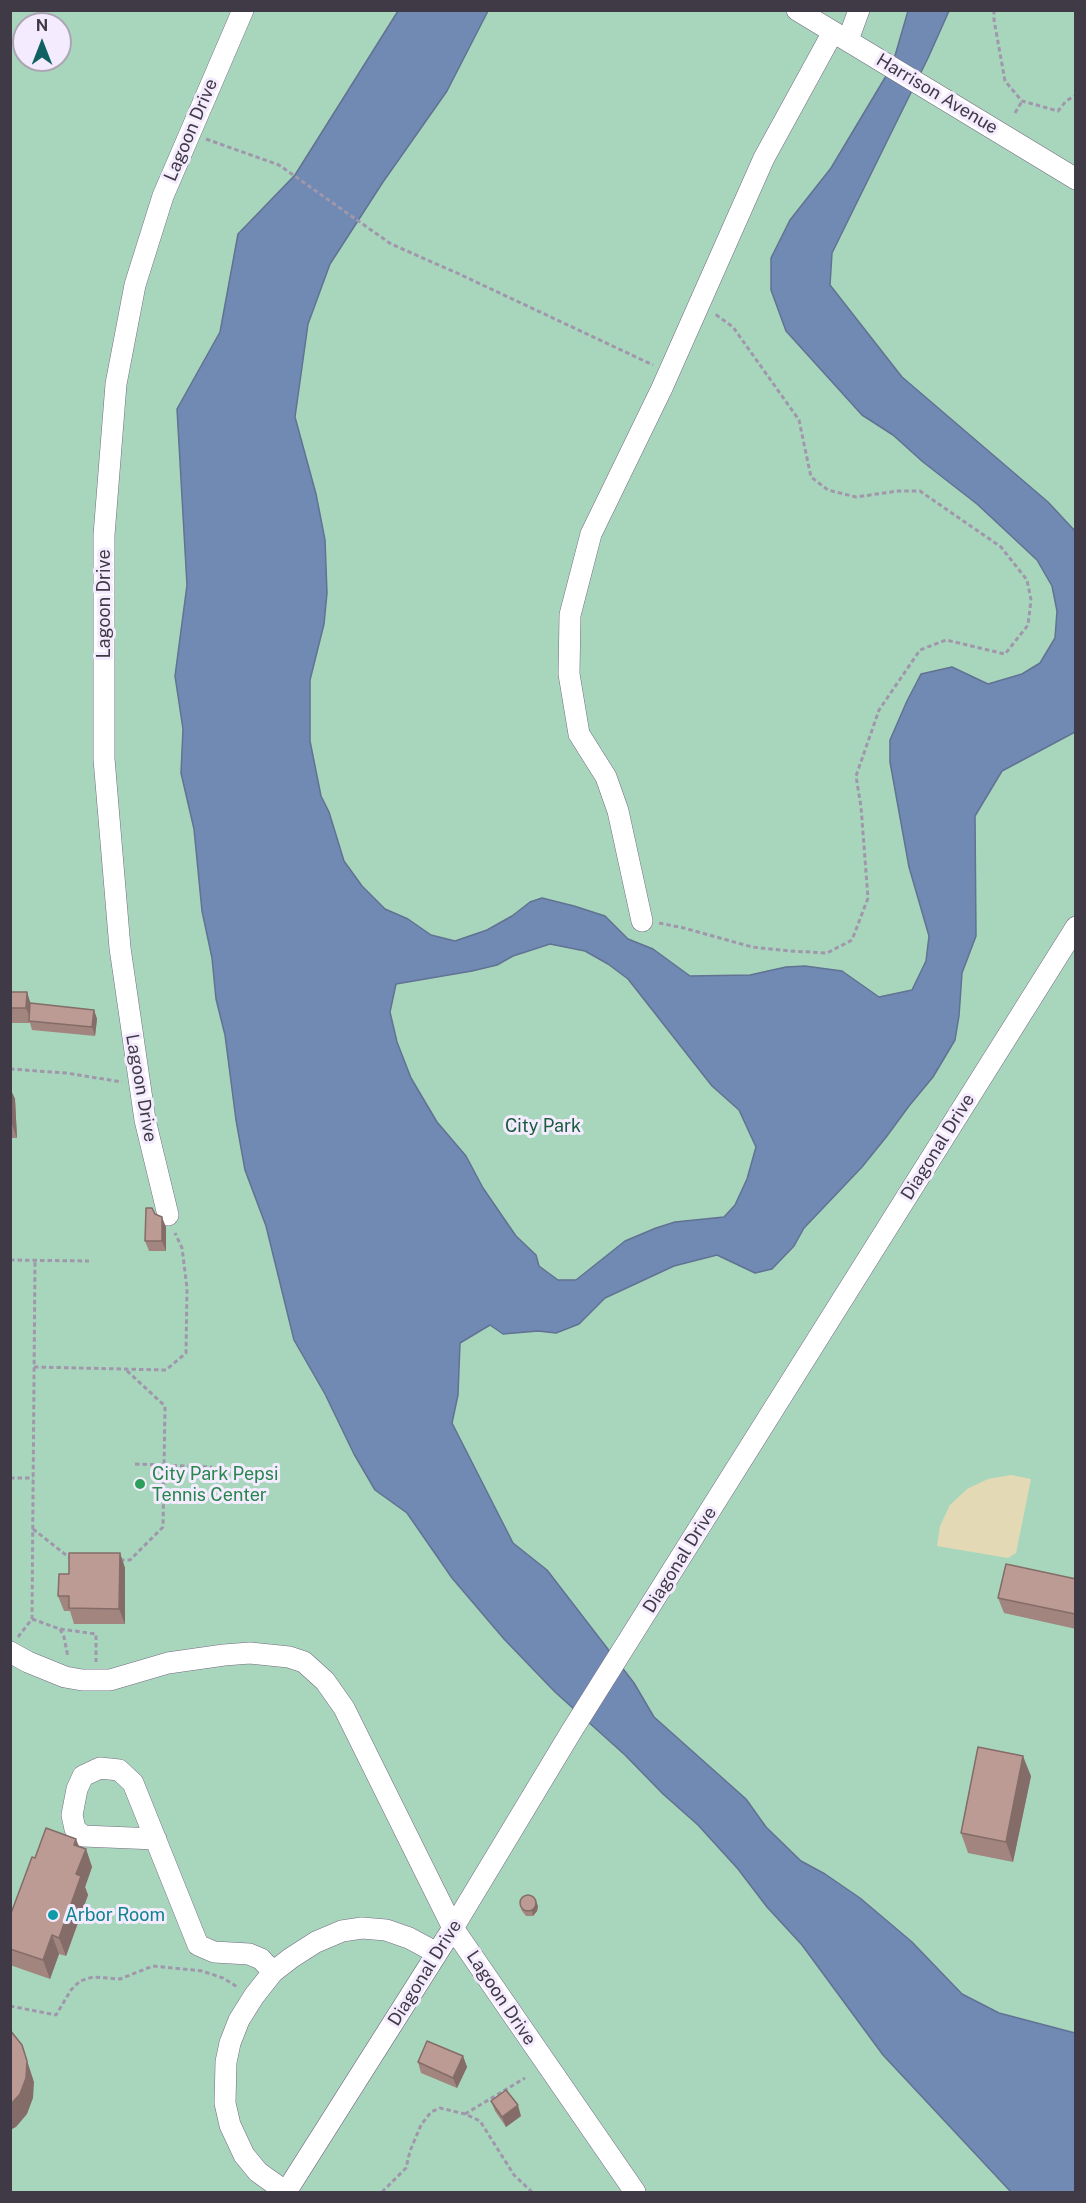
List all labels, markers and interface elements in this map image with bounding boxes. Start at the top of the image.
north arrow [12,12,72,72]
text: N [36,16,48,35]
street label: Harrison Avenue [872,49,1002,139]
street label: Lagoon Drive [160,76,222,184]
street label: Lagoon Drive [93,549,115,659]
street label: Lagoon Drive [121,1032,161,1144]
street label: Diagonal Drive [897,1090,979,1204]
park label: City Park [505,1115,581,1137]
place label: City Park Pepsi Tennis Center [152,1463,278,1506]
marker: City Park Pepsi Tennis Center [133,1477,147,1491]
street label: Diagonal Drive [639,1503,721,1617]
place label: Arbor Room [65,1904,165,1926]
marker: Arbor Room [46,1908,60,1922]
street label: Diagonal Drive [384,1916,466,2030]
street label: Lagoon Drive [462,1947,540,2049]

